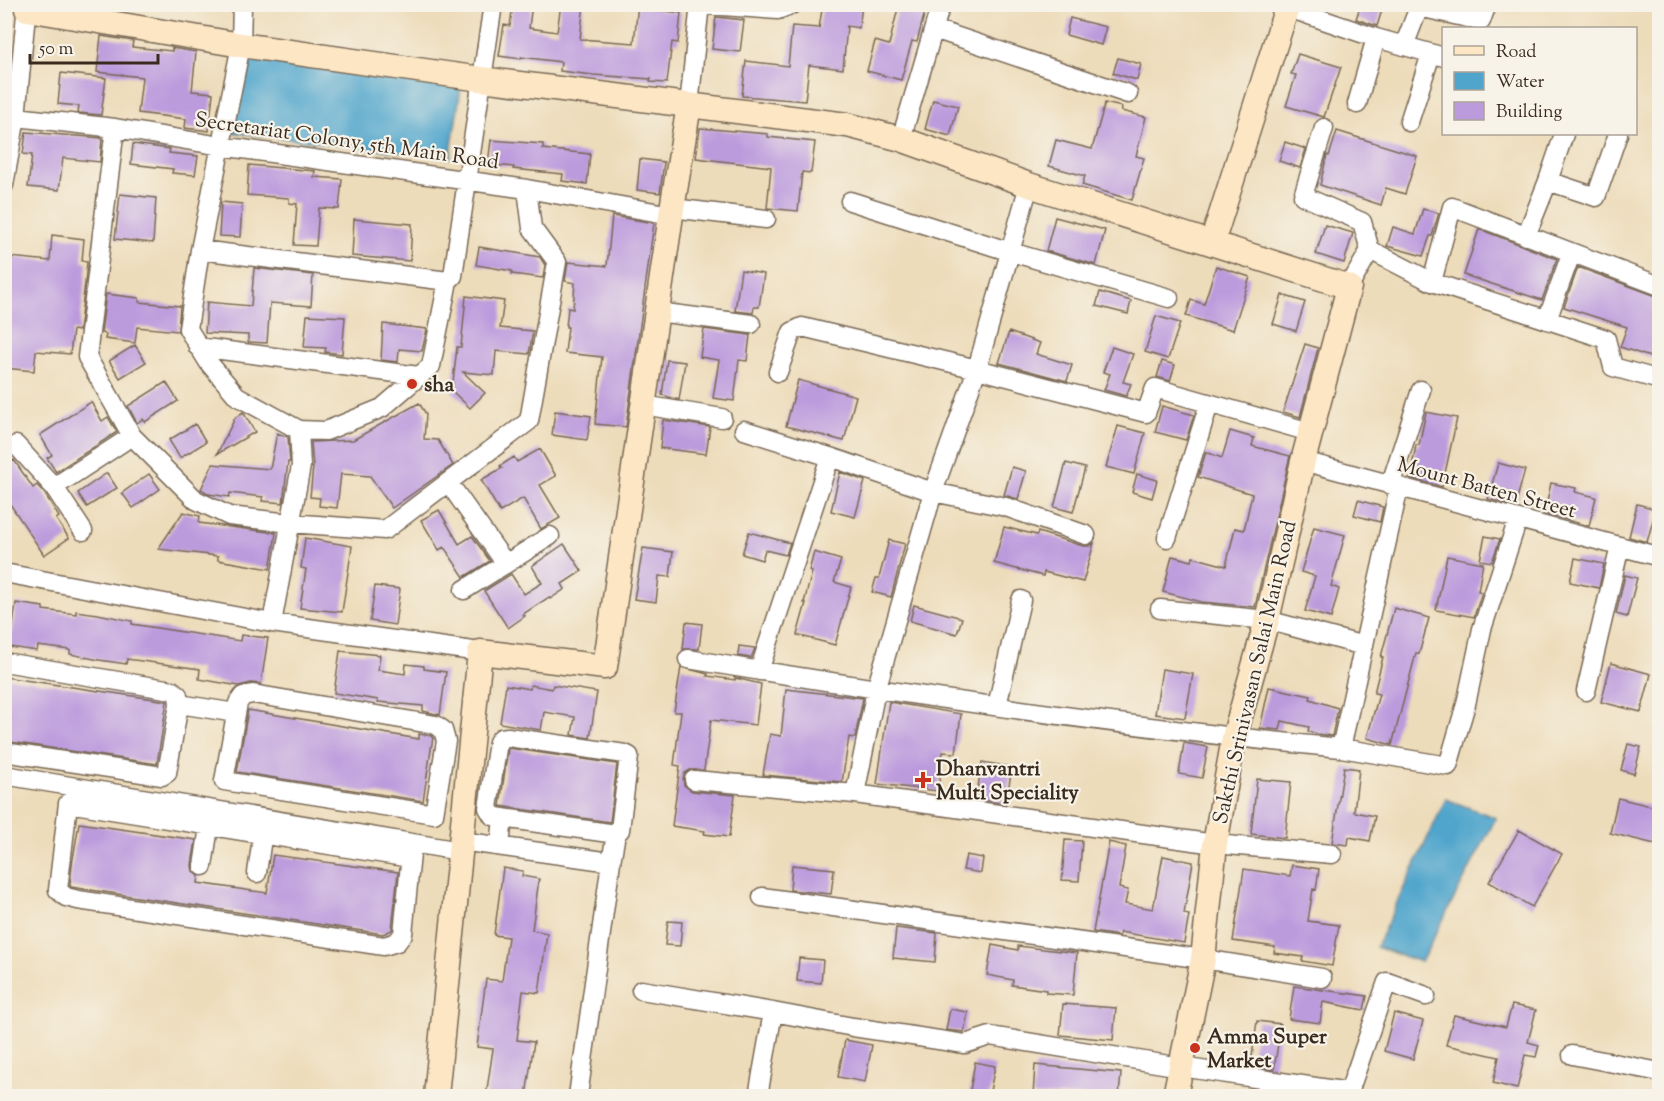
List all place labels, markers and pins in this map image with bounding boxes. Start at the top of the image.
place label: sha [424,371,455,401]
marker: sha [405,377,419,391]
place label: Dhanvantri Multi Speciality [936,755,1079,809]
marker: Dhanvantri Multi Speciality [914,771,932,789]
place label: Amma Super Market [1207,1023,1327,1077]
marker: Amma Super Market [1188,1041,1202,1055]

